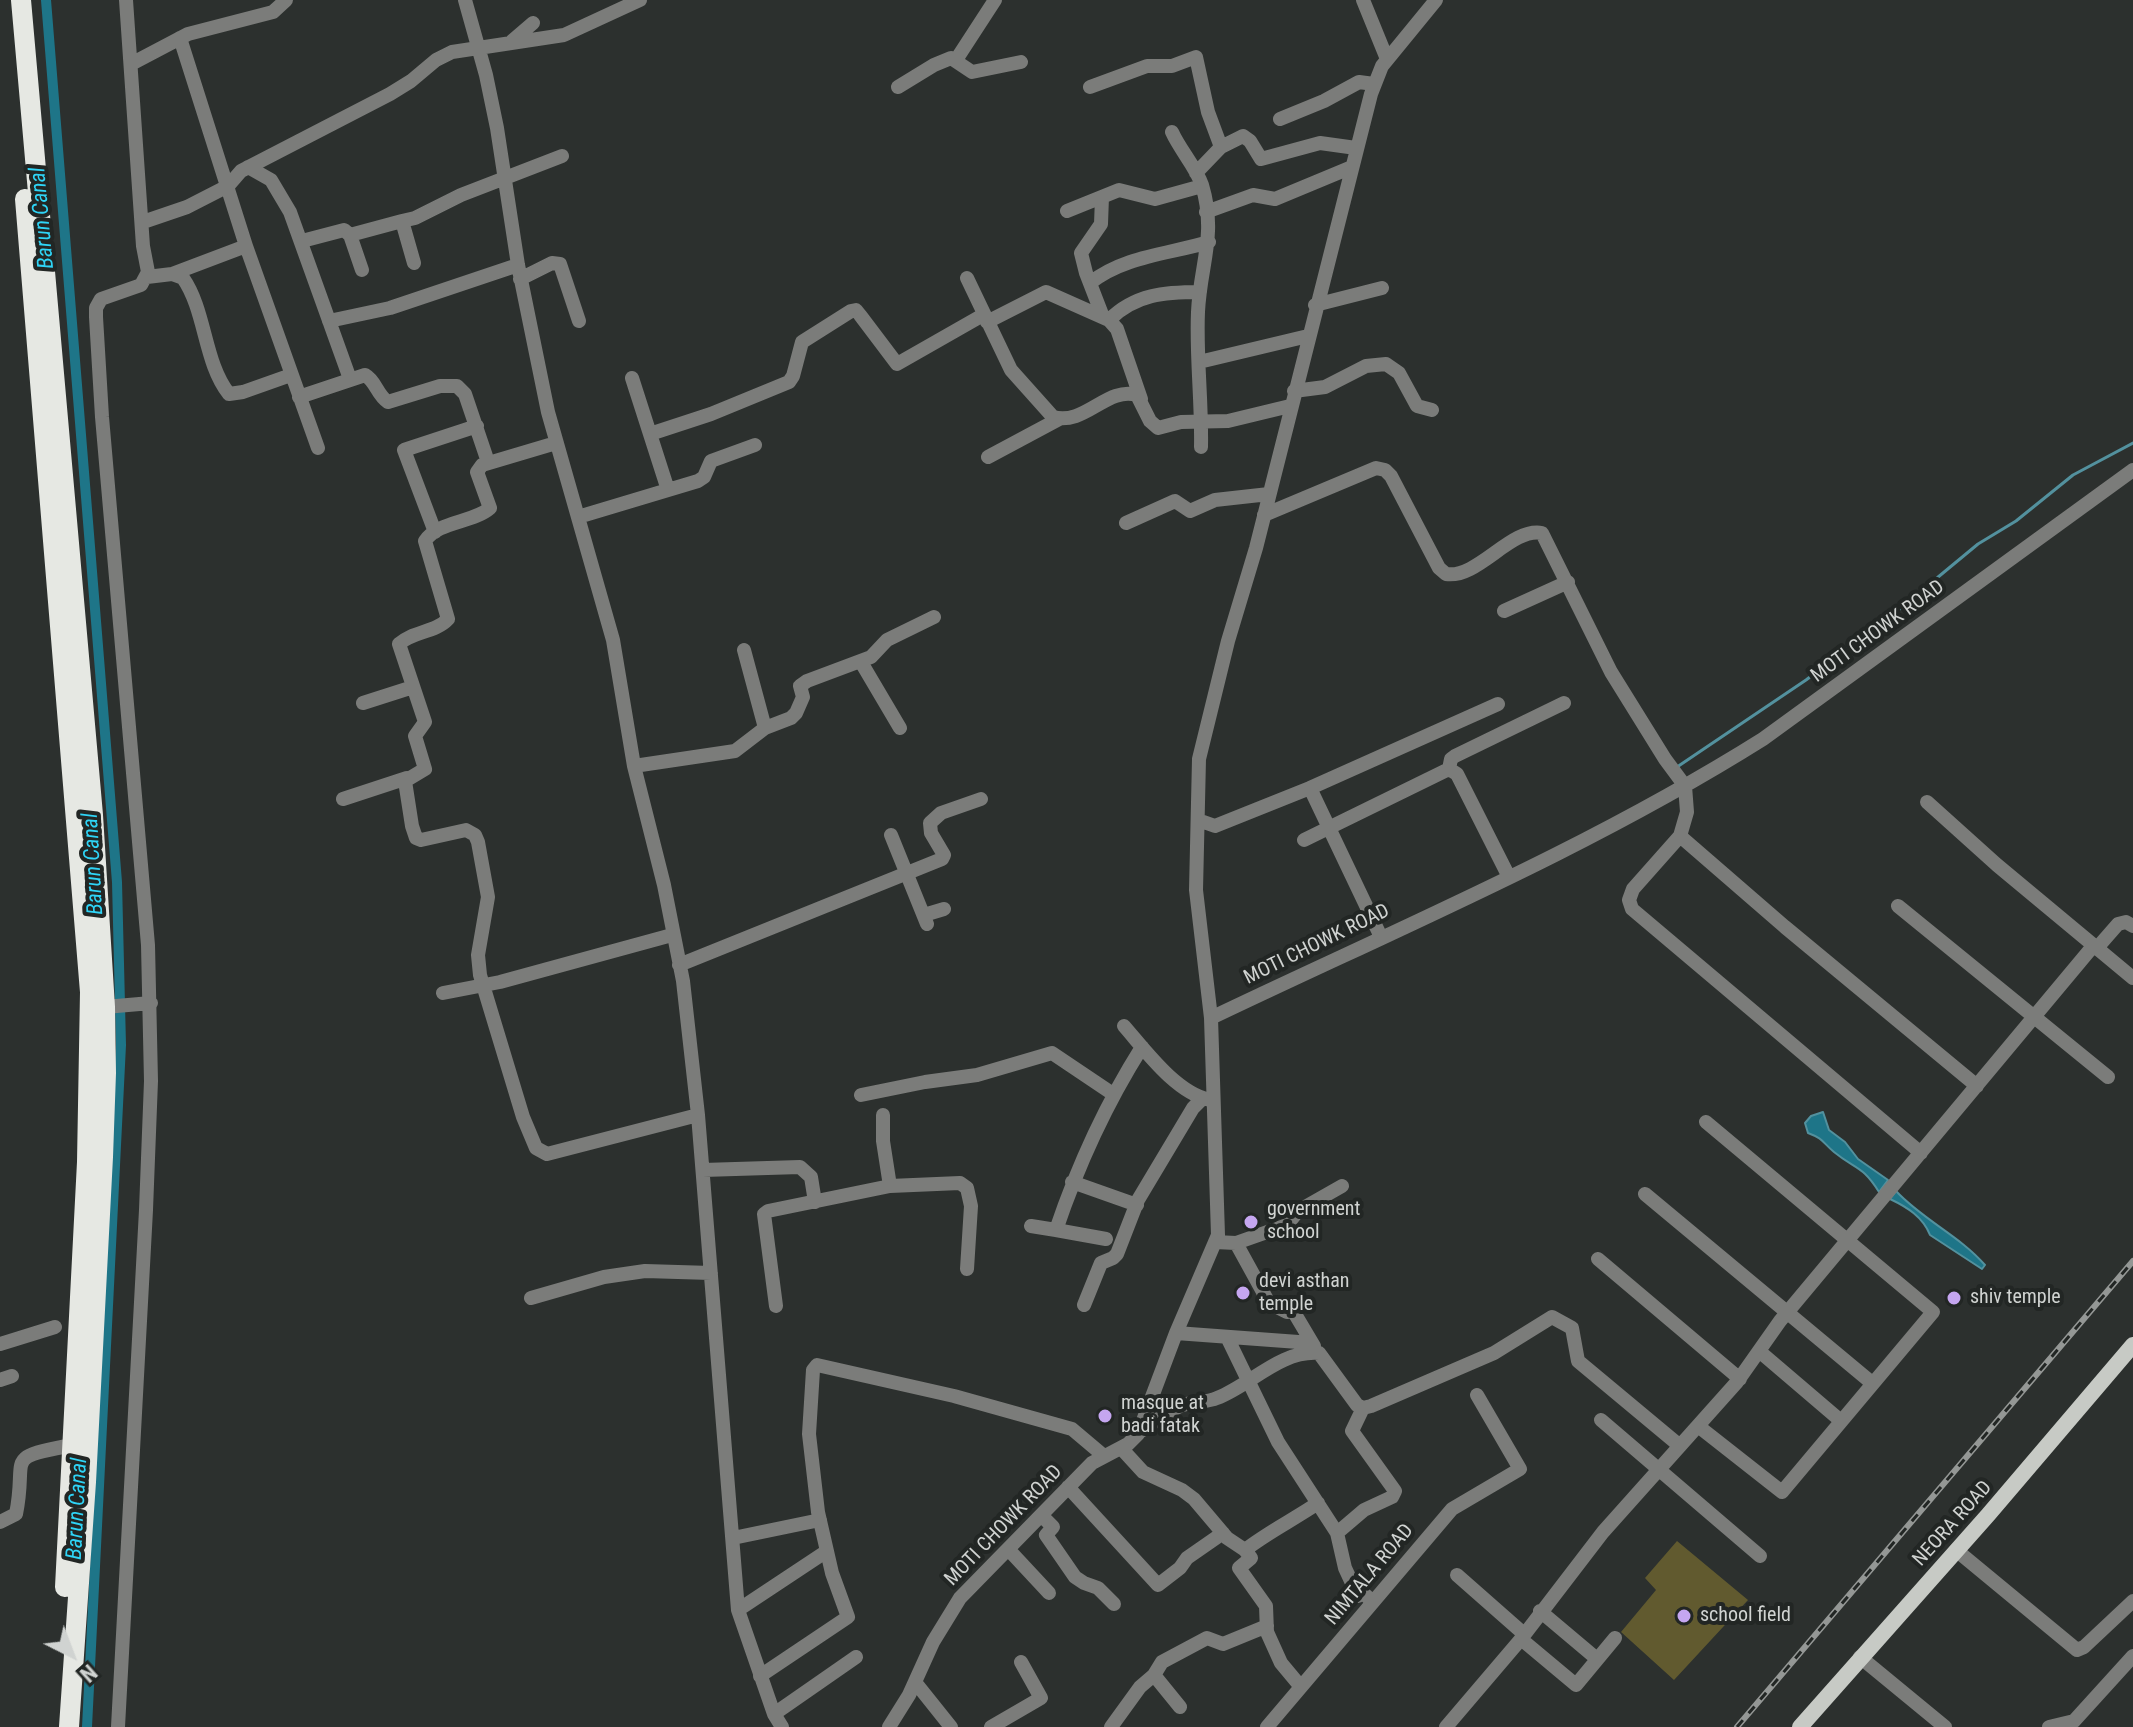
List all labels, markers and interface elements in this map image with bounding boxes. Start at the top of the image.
water label: Barun Canal [25,166,61,270]
street label: MOTI CHOWK ROAD [1807,576,1949,688]
water label: Barun Canal [78,812,110,916]
street label: MOTI CHOWK ROAD [1240,899,1394,991]
place label: government school [1267,1198,1360,1245]
marker: government school [1242,1213,1260,1231]
place label: devi asthan temple [1259,1270,1349,1317]
marker: devi asthan temple [1234,1284,1252,1302]
place label: shiv temple [1970,1286,2061,1310]
marker: shiv temple [1945,1289,1963,1307]
place label: masque at badi fatak [1121,1392,1204,1439]
marker: masque at badi fatak [1096,1407,1114,1425]
water label: Barun Canal [62,1457,94,1561]
street label: MOTI CHOWK ROAD [940,1461,1068,1591]
street label: NEORA ROAD [1908,1476,1998,1572]
street label: NIMTALA ROAD [1321,1520,1419,1630]
place label: school field [1700,1604,1791,1628]
marker: school field [1675,1607,1693,1625]
north arrow [32,1615,112,1695]
text: N [75,1659,102,1687]

